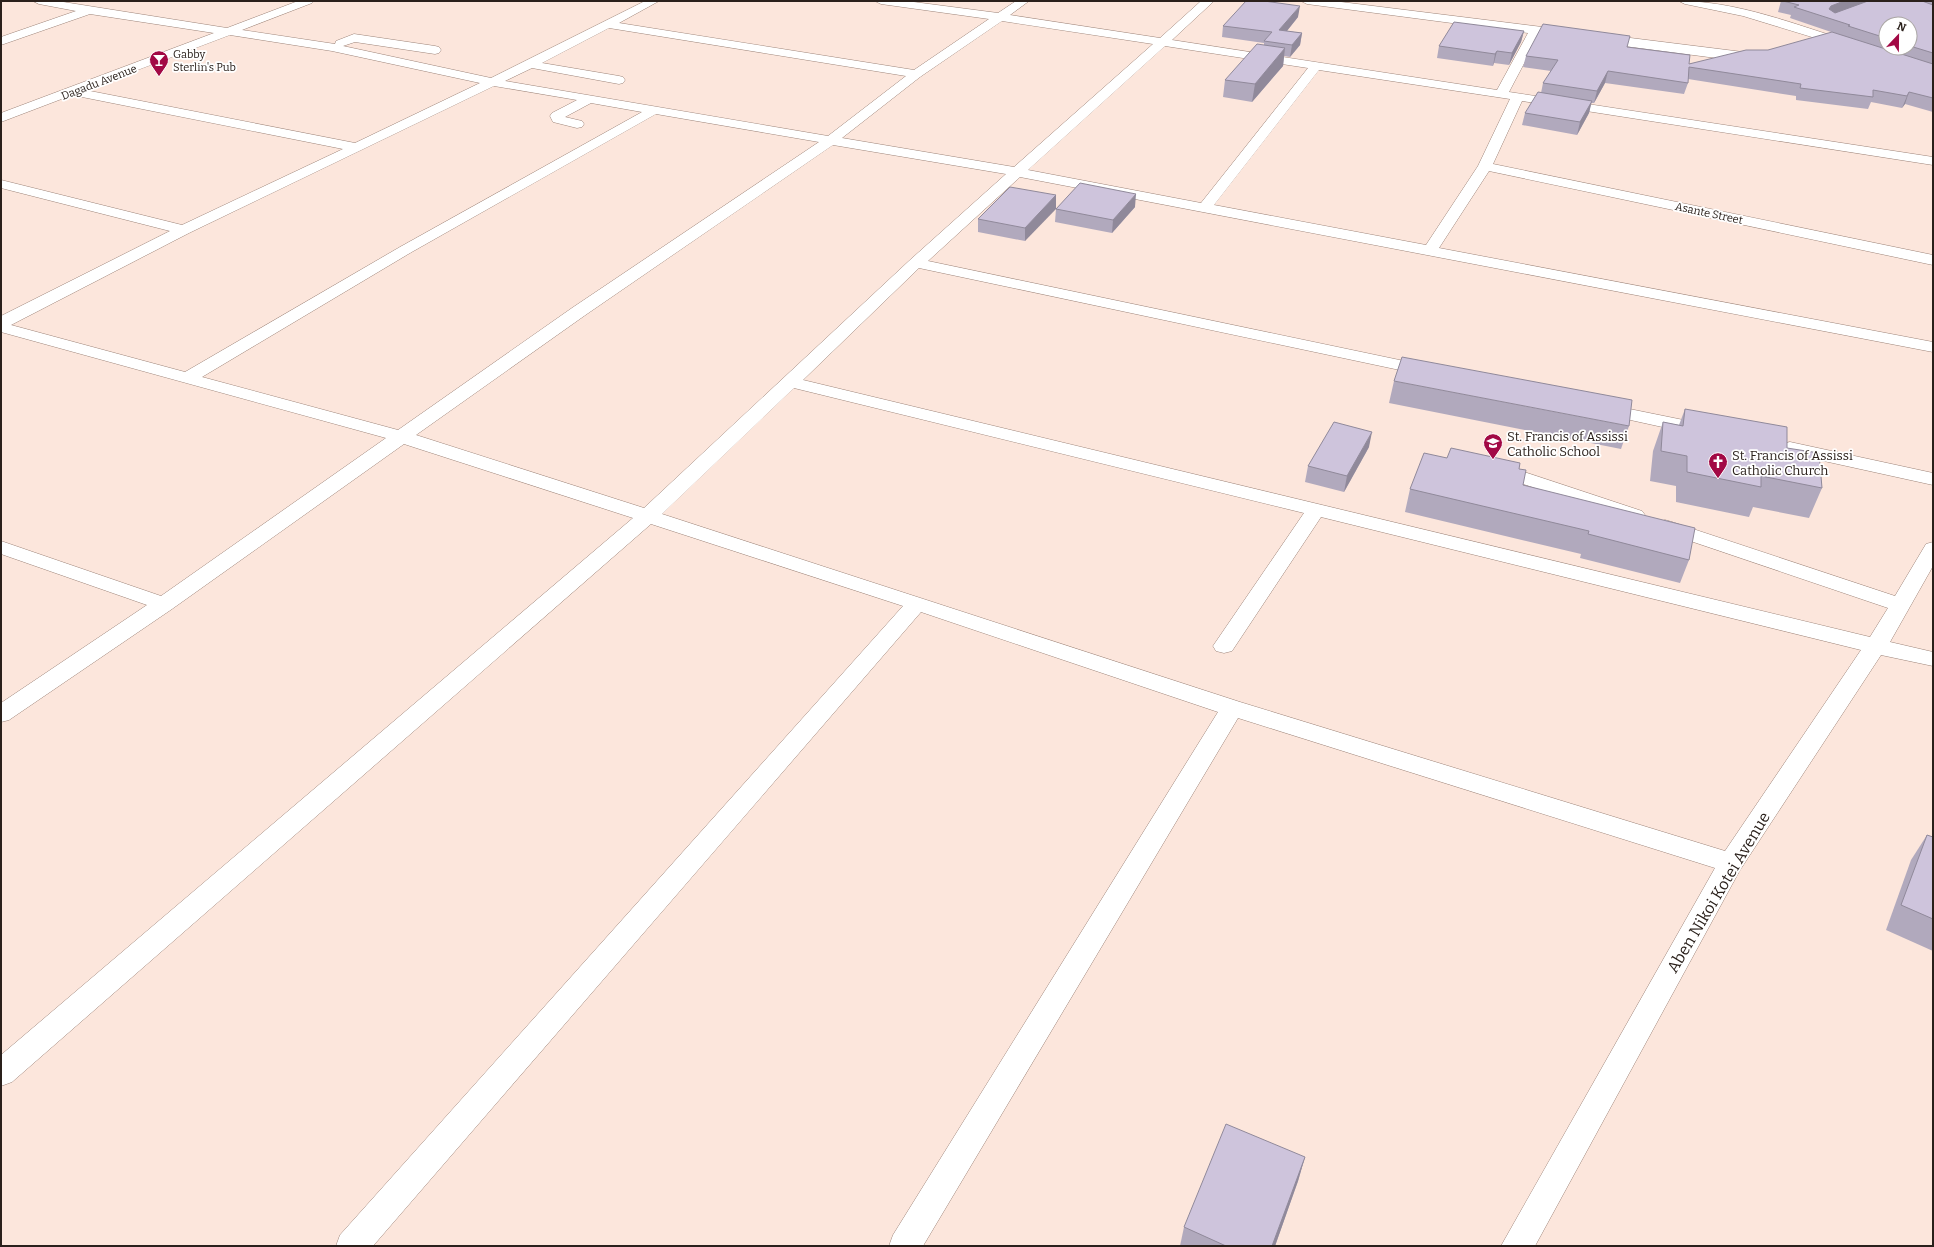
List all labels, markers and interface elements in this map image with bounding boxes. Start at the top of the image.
north arrow [1878,16,1918,56]
text: N [1895,20,1908,35]
place label: Gabby Sterlin's Pub [173,48,236,74]
bar icon: Gabby Sterlin's Pub [148,49,170,77]
street label: Dagadu Avenue [60,62,139,103]
street label: Asante Street [1674,200,1744,227]
place label: St. Francis of Assissi Catholic School [1507,429,1628,459]
school or university icon: St. Francis of Assissi Catholic School [1482,432,1504,460]
place label: St. Francis of Assissi Catholic Church [1732,448,1853,478]
church icon: St. Francis of Assissi Catholic Church [1707,451,1729,479]
street label: Aben Nikoi Kotei Avenue [1663,809,1774,976]

